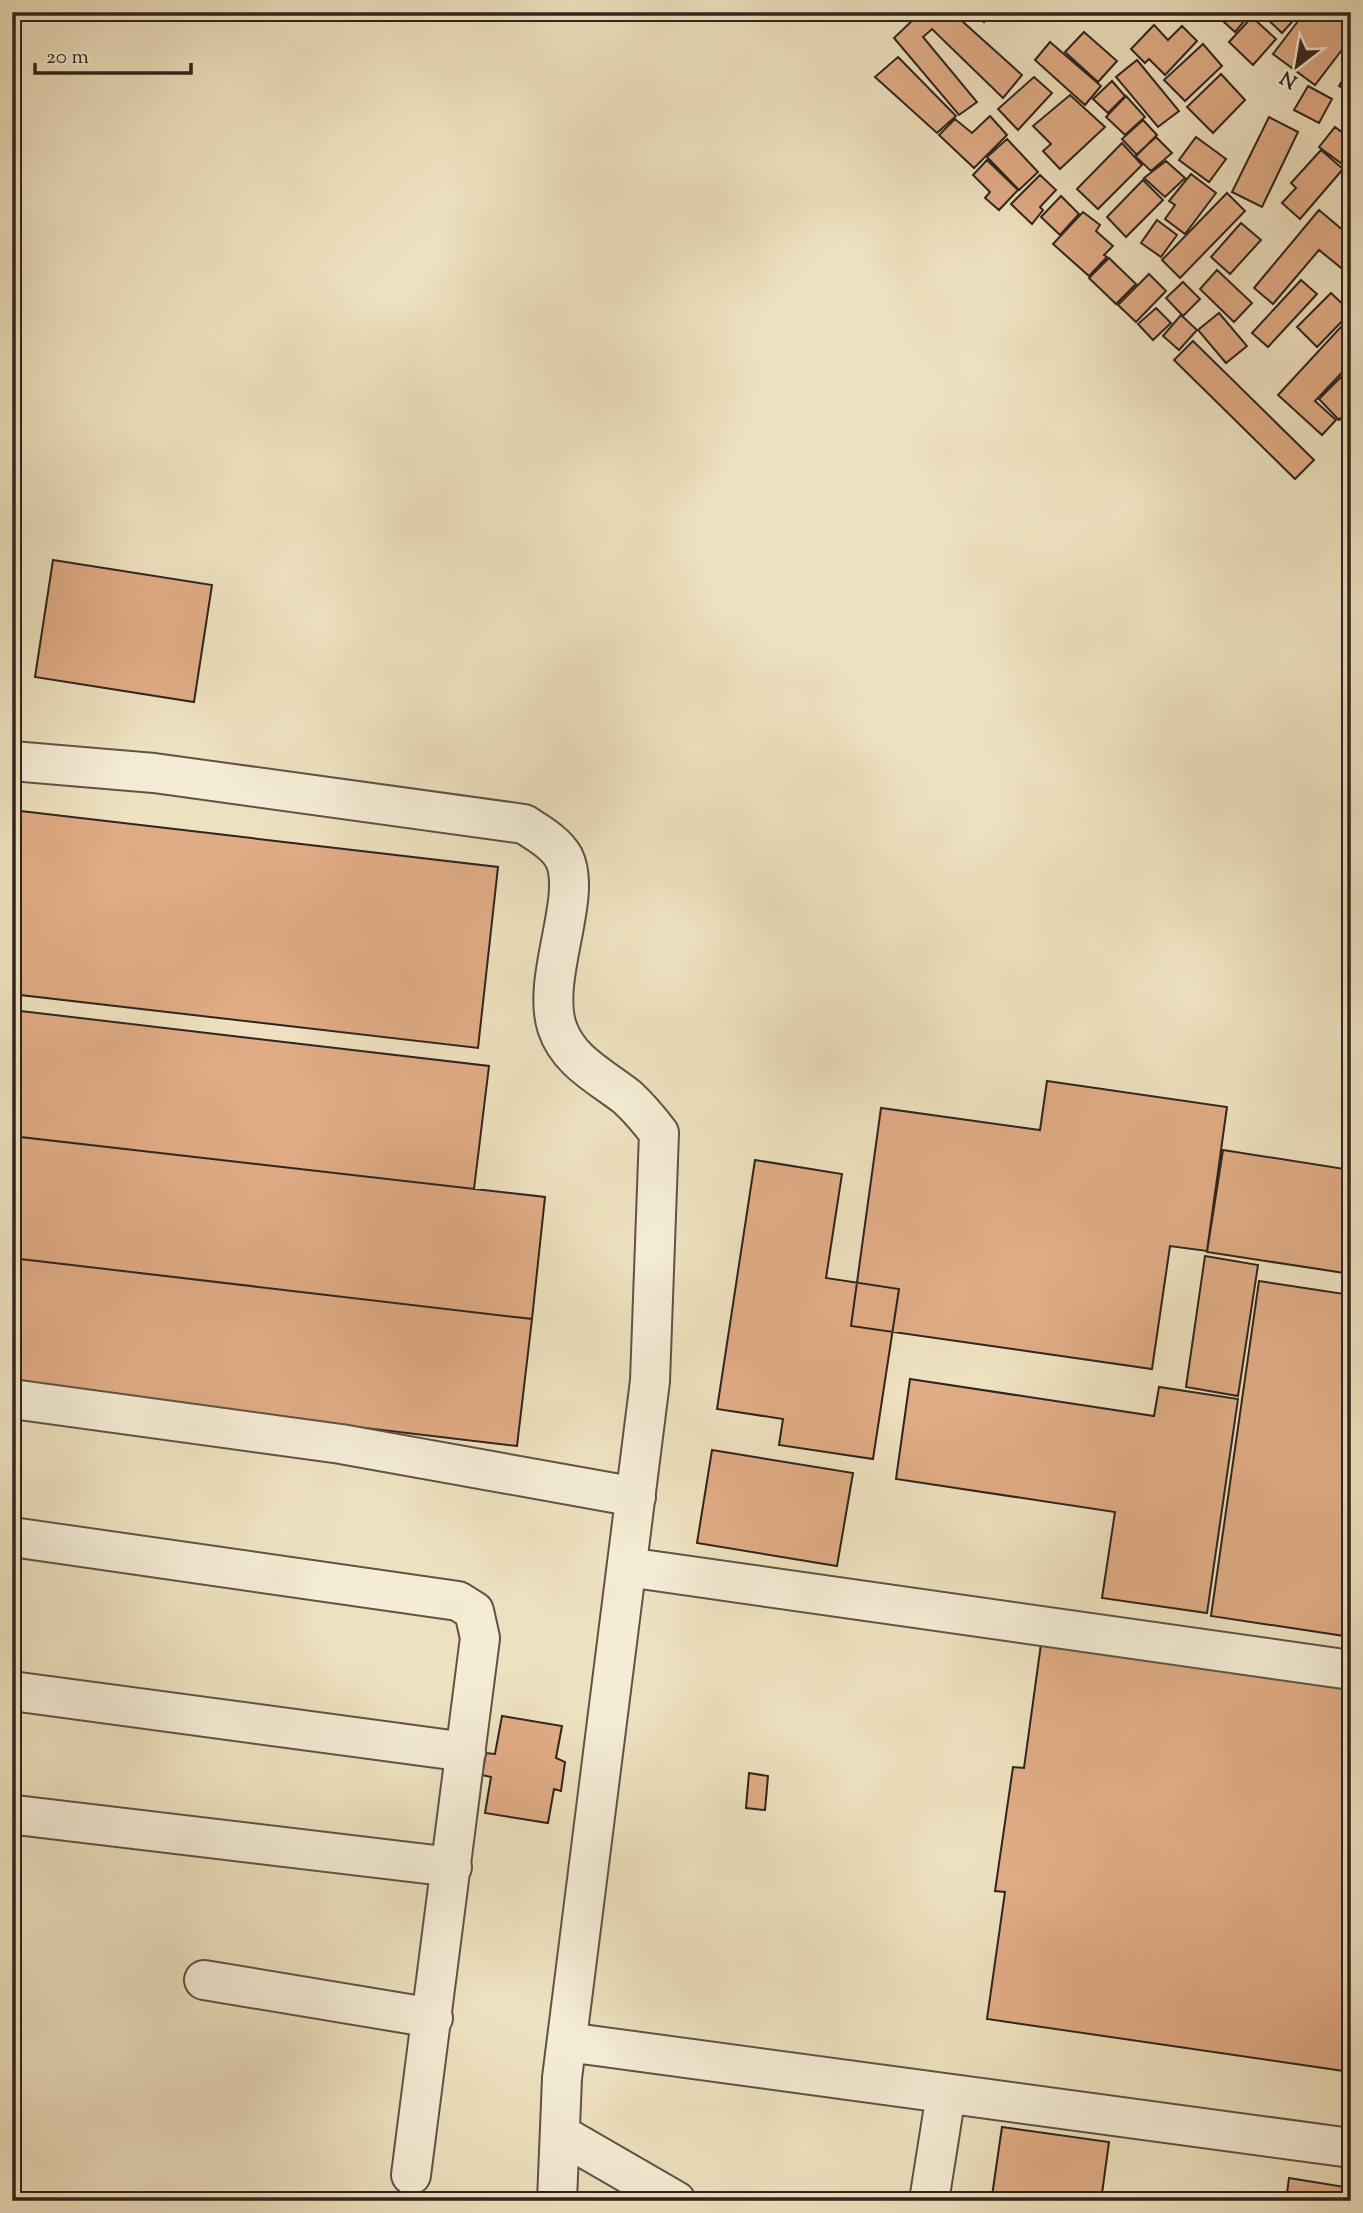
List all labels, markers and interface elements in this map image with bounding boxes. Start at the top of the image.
scale bar [35,32,191,76]
north arrow [1262,32,1332,102]
text: 20 m [46,43,89,73]
text: N [1276,63,1303,94]

